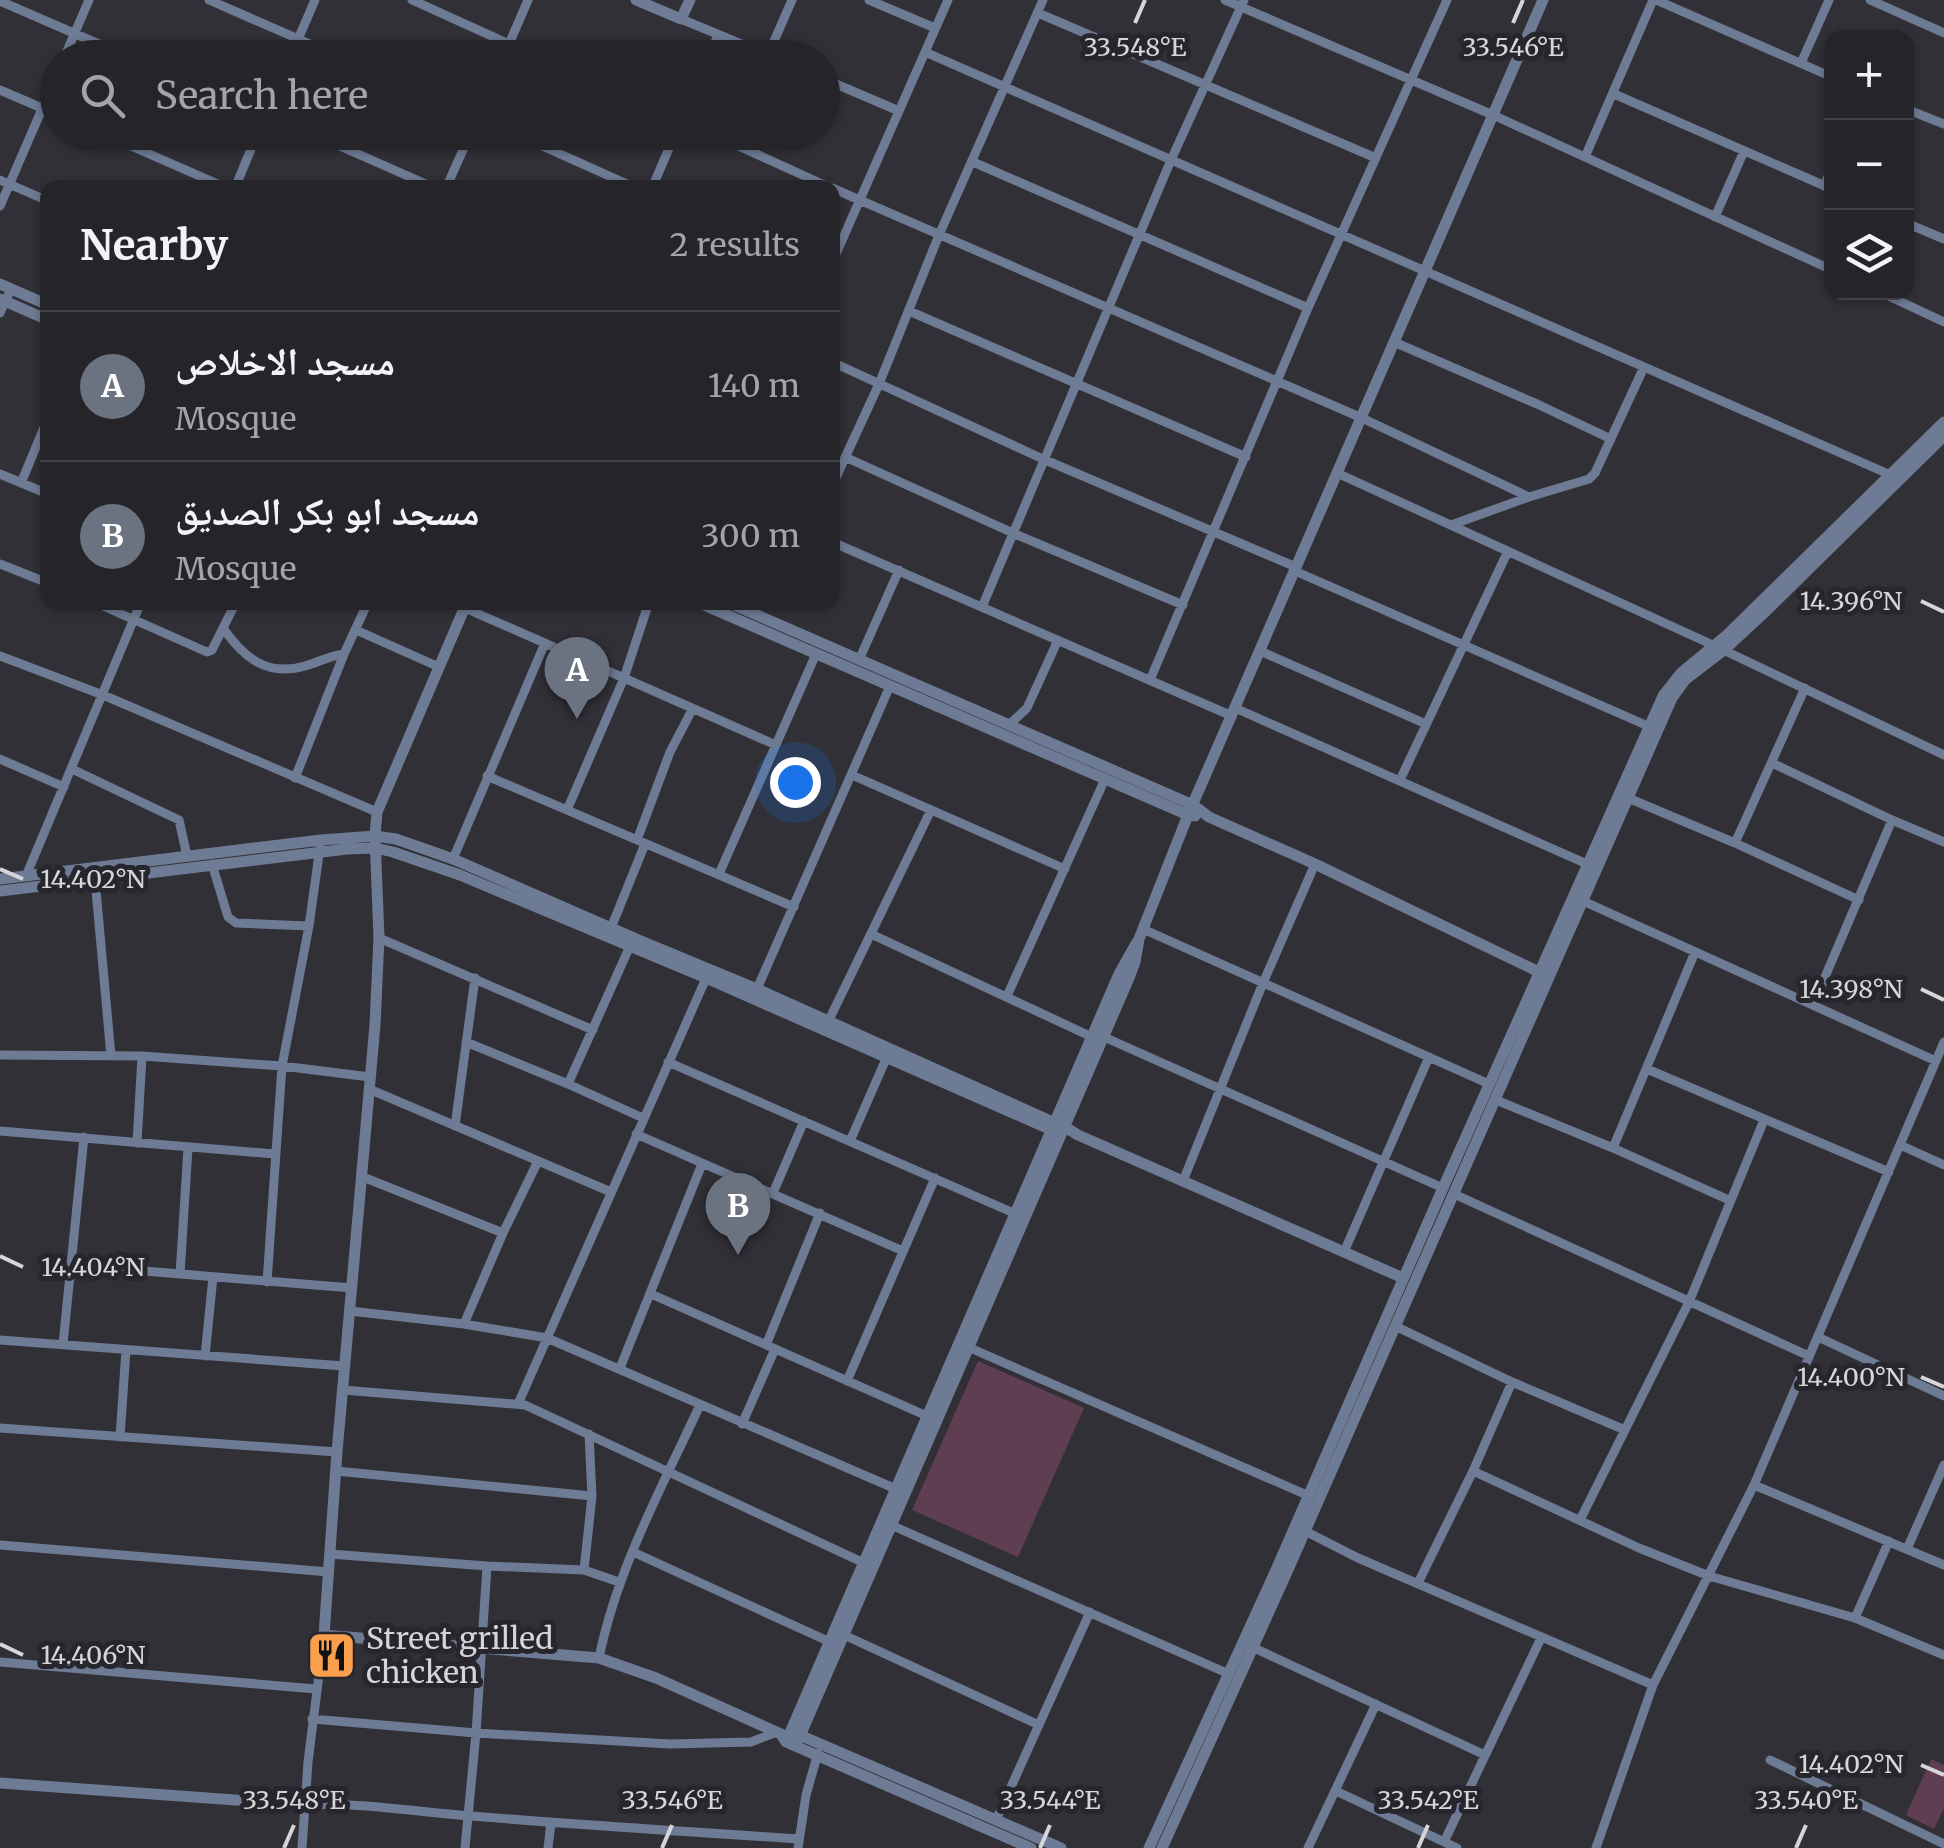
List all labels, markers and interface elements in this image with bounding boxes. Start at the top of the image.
map controls [1824,30,1914,300]
button: + [1824,30,1914,120]
text: 33.548°E [1084,31,1186,63]
text: 33.546°E [1462,31,1564,63]
search box [40,40,840,150]
icon: search [75,68,130,123]
text: Search here [155,72,368,119]
button: − [1824,120,1914,210]
button: layers [1824,210,1914,300]
text: Nearby [80,219,228,271]
text: 2 results [669,225,800,265]
text: مسجد الاخلاص [175,338,395,385]
text: A [101,366,124,406]
text: 140 m [708,366,800,406]
text: Mosque [175,399,296,439]
text: مسجد ابو بكر الصديق [175,488,480,535]
text: B [101,516,124,556]
text: 300 m [701,516,800,556]
text: Mosque [175,549,296,589]
text: 14.396°N [1800,585,1902,617]
pin: A [544,636,610,719]
your location [770,757,821,808]
text: 14.402°N [40,863,146,895]
text: 14.398°N [1799,973,1903,1005]
pin: B [706,1172,770,1255]
text: 14.404°N [41,1251,145,1283]
text: 14.400°N [1797,1361,1905,1393]
place label: Street grilled chicken [366,1619,553,1691]
restaurant icon: Street grilled chicken [305,1630,357,1682]
text: 14.406°N [41,1639,145,1671]
text: 14.402°N [1798,1748,1904,1780]
text: 33.548°E [243,1784,345,1816]
text: 33.546°E [621,1784,723,1816]
text: 33.544°E [1000,1784,1100,1816]
text: 33.542°E [1377,1784,1479,1816]
text: 33.540°E [1754,1784,1858,1816]

